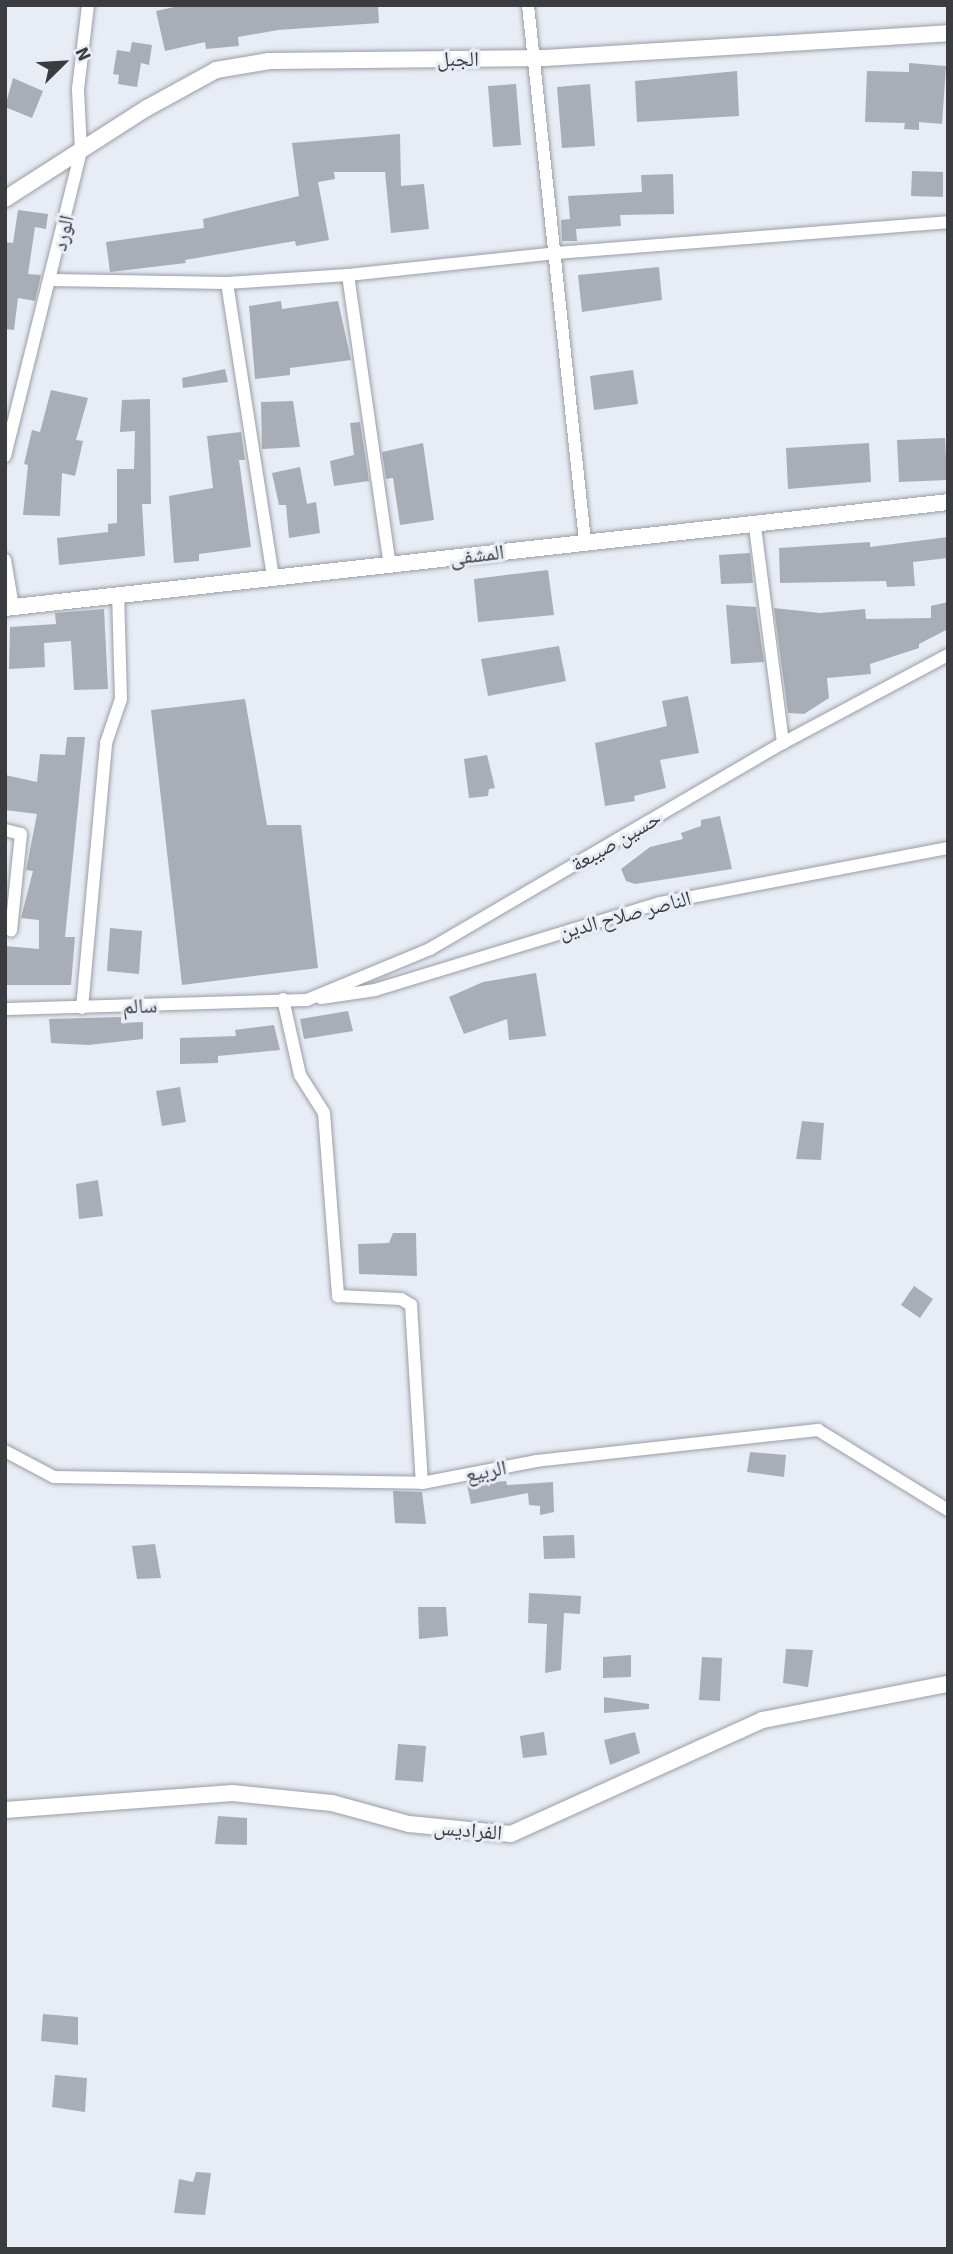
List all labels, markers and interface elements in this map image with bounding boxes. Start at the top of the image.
north arrow [28,28,98,98]
text: N [68,43,98,66]
street label: الجبل [437,46,479,72]
street label: الورد [47,213,79,253]
street label: المشفى [448,539,506,571]
street label: حسين صيبعة [567,805,665,877]
street label: الناصر صلاح الدين [556,885,694,945]
street label: سالم [122,993,158,1019]
street label: الربيع [463,1455,509,1487]
street label: الفراديس [433,1814,503,1846]

